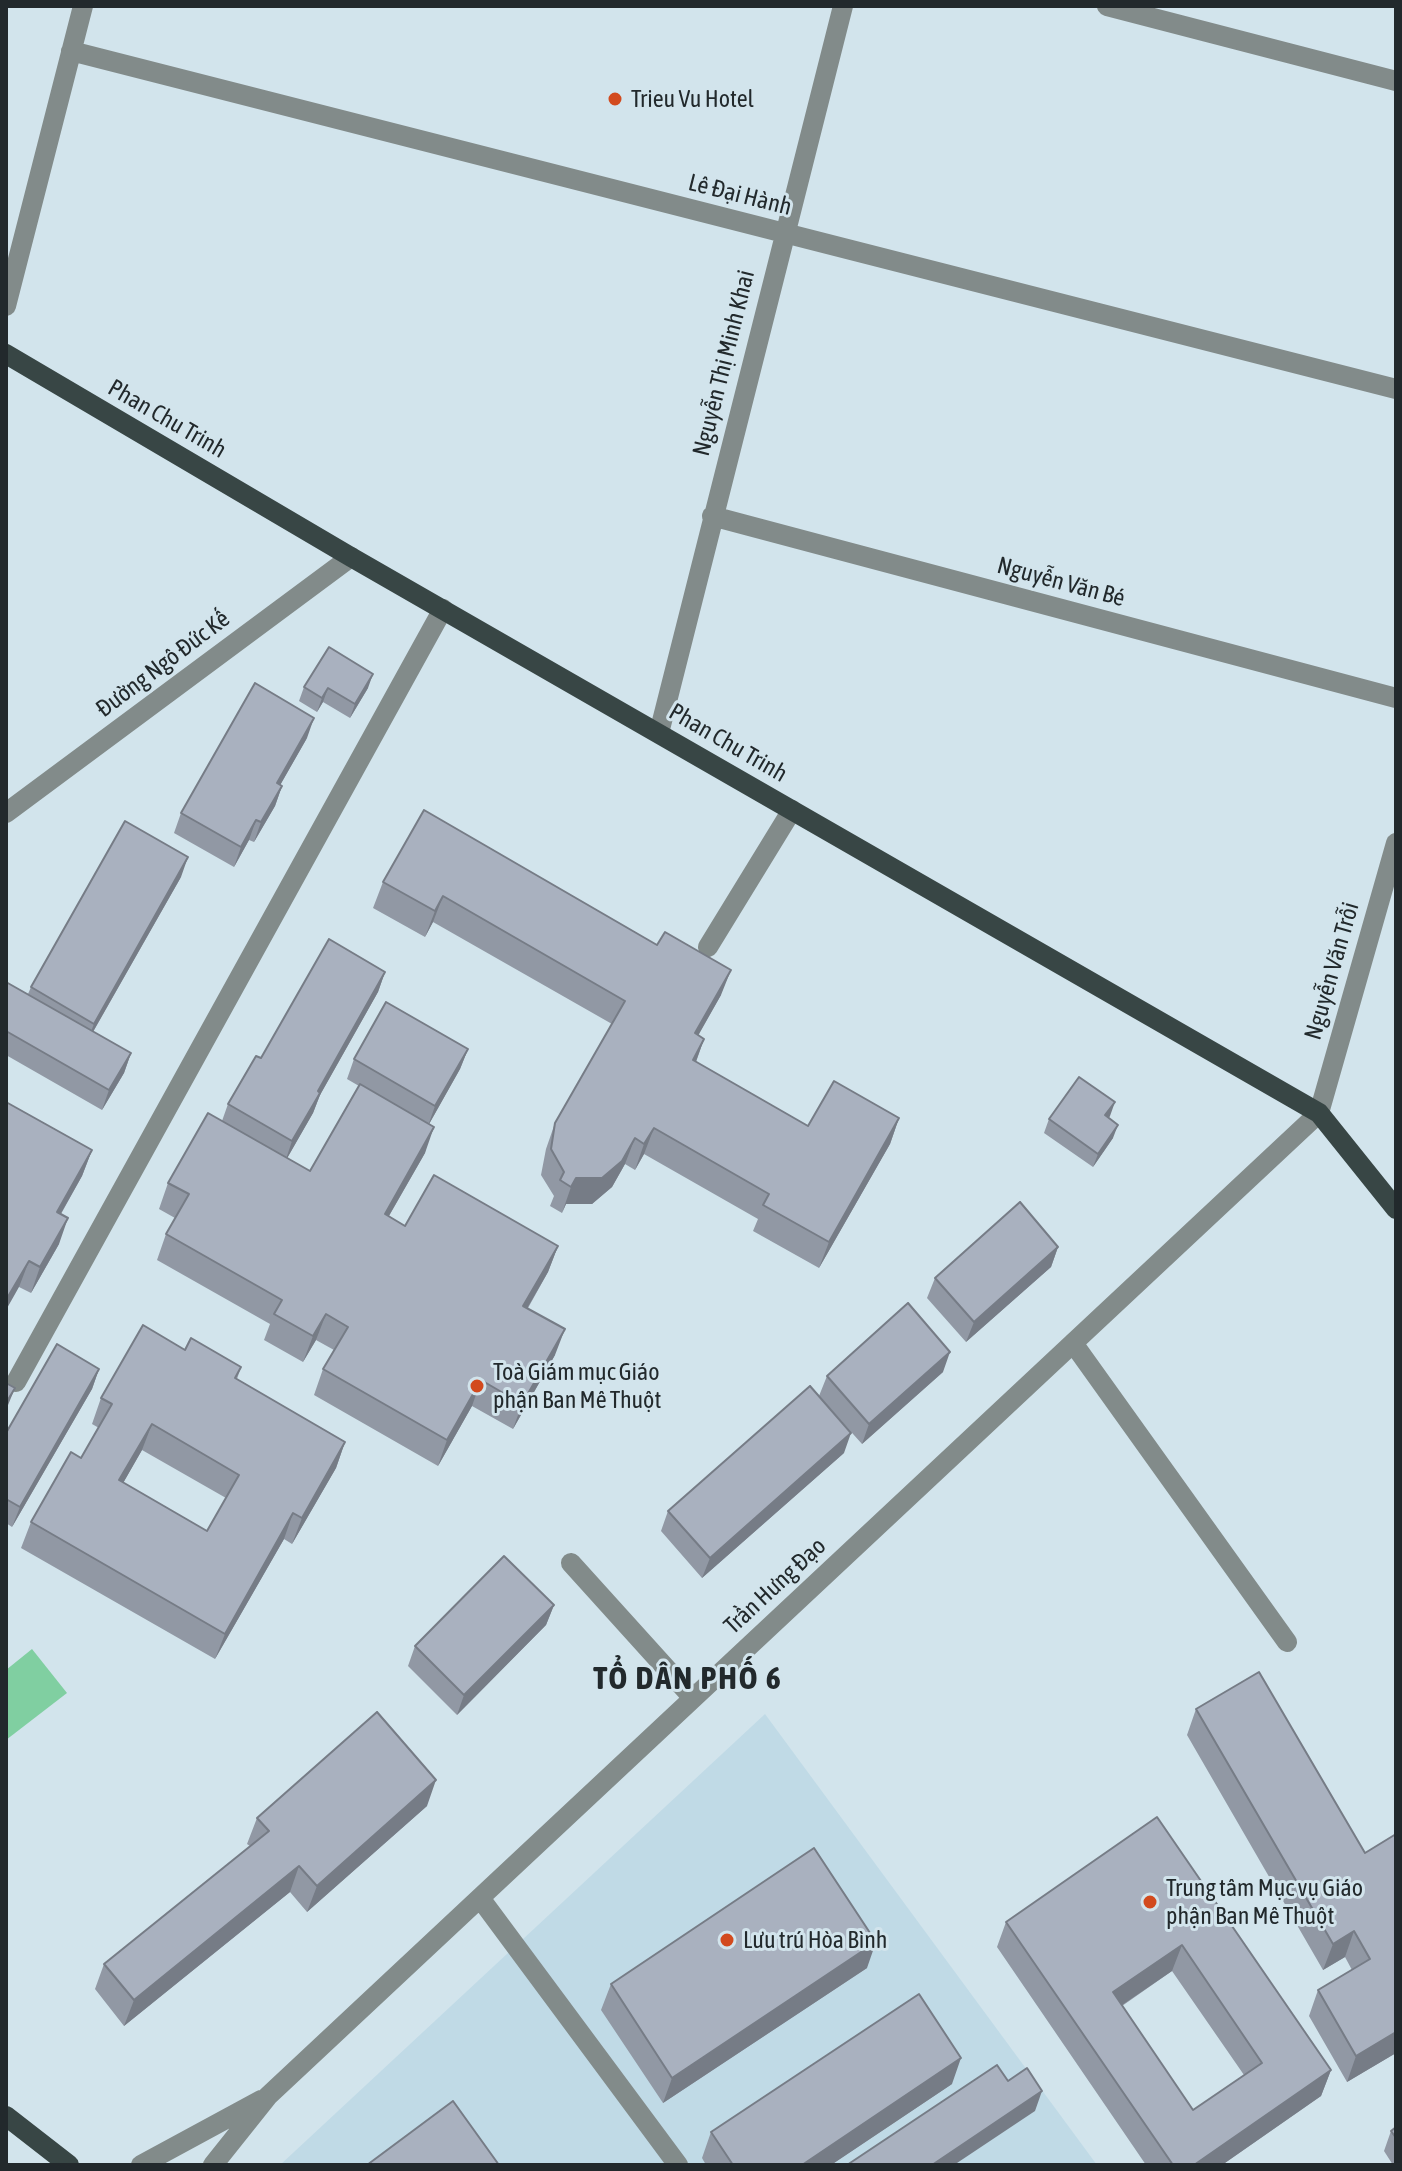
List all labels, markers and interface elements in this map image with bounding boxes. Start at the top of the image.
place label: Trieu Vu Hotel [631,85,754,113]
marker: Trieu Vu Hotel [606,90,624,108]
street label: Lê Đại Hành [685,168,795,222]
street label: Nguyễn Thị Minh Khai [687,267,761,459]
street label: Phan Chu Trinh [103,374,231,464]
street label: Nguyễn Văn Bé [994,551,1128,613]
street label: Đường Ngô Đức Kế [91,605,235,723]
street label: Phan Chu Trinh [664,698,792,788]
street label: Nguyễn Văn Trỗi [1299,899,1365,1043]
place label: Toà Giám mục Giáo phận Ban Mê Thuột [493,1358,661,1414]
marker: Toà Giám mục Giáo phận Ban Mê Thuột [468,1377,486,1395]
street label: Trần Hưng Đạo [718,1532,832,1640]
district label: TỔ DÂN PHỐ 6 [593,1660,783,1698]
place label: Trung tâm Mục vụ Giáo phận Ban Mê Thuột [1166,1874,1363,1930]
marker: Trung tâm Mục vụ Giáo phận Ban Mê Thuột [1141,1893,1159,1911]
place label: Lưu trú Hòa Bình [743,1926,887,1954]
marker: Lưu trú Hòa Bình [718,1931,736,1949]

